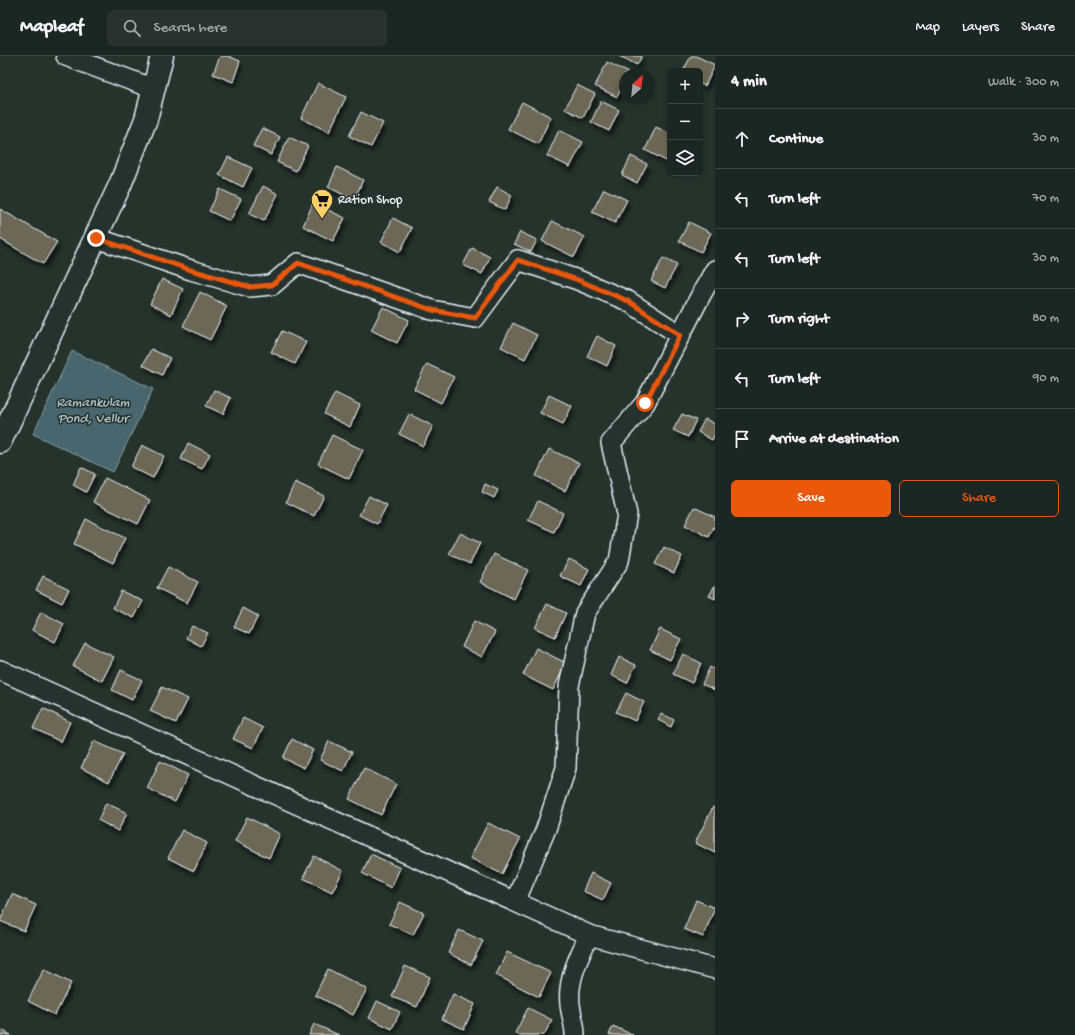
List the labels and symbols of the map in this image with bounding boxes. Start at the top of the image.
north arrow [619,68,655,104]
supermarket icon: Ration Shop [309,187,335,220]
place label: Ration Shop [338,193,403,208]
route end [87,229,105,247]
route start [636,394,654,412]
water label: Ramankulam Pond, Vellur [56,395,131,428]

